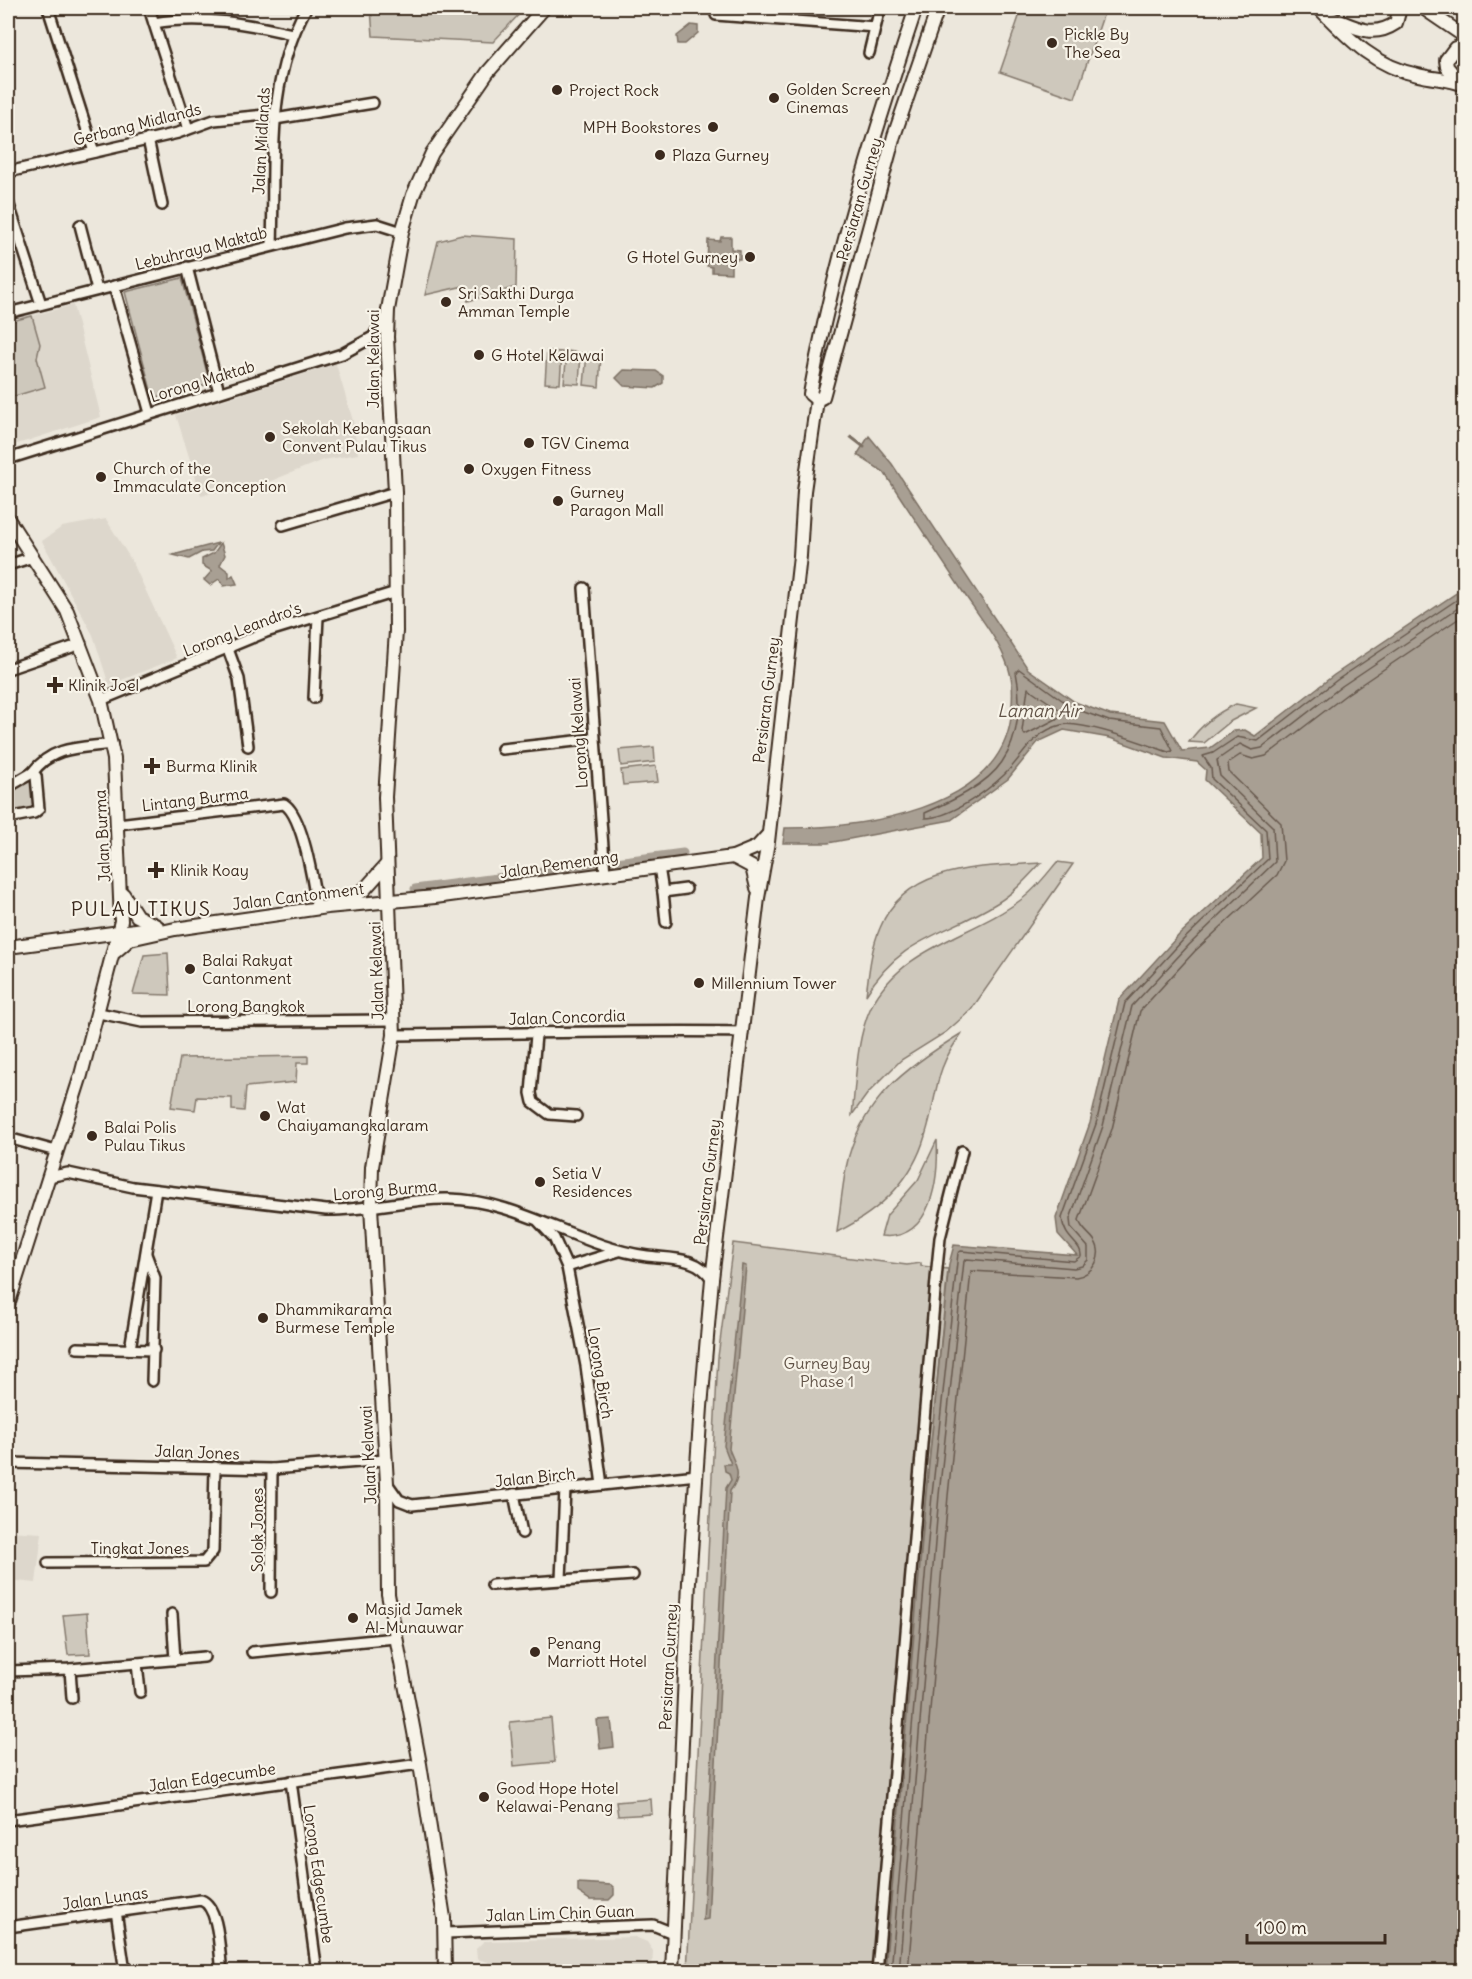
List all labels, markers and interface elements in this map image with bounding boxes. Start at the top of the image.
place label: Pickle By The Sea [1064,24,1129,62]
marker: Pickle By The Sea [1045,36,1059,50]
place label: Golden Screen Cinemas [786,79,891,117]
place label: Project Rock [569,80,659,100]
marker: Project Rock [550,83,564,97]
street label: Jalan Midlands [248,87,274,195]
marker: Golden Screen Cinemas [767,91,781,105]
street label: Gerbang Midlands [71,98,203,150]
place label: MPH Bookstores [583,117,701,137]
marker: MPH Bookstores [706,120,720,134]
street label: Persiaran Gurney [832,135,886,263]
place label: Plaza Gurney [672,145,769,165]
marker: Plaza Gurney [653,148,667,162]
street label: Lebuhraya Maktab [133,222,269,274]
place label: G Hotel Gurney [627,247,738,267]
marker: G Hotel Gurney [743,250,757,264]
place label: Sri Sakthi Durga Amman Temple [458,283,574,321]
marker: Sri Sakthi Durga Amman Temple [439,295,453,309]
street label: Jalan Kelawai [363,309,383,409]
place label: G Hotel Kelawai [491,345,604,365]
marker: G Hotel Kelawai [472,348,486,362]
street label: Lorong Maktab [147,356,257,406]
place label: Sekolah Kebangsaan Convent Pulau Tikus [282,418,431,456]
marker: Sekolah Kebangsaan Convent Pulau Tikus [263,430,277,444]
place label: TGV Cinema [541,433,629,453]
marker: TGV Cinema [522,436,536,450]
place label: Church of the Immaculate Conception [113,458,286,496]
place label: Oxygen Fitness [481,459,591,479]
marker: Oxygen Fitness [462,462,476,476]
marker: Church of the Immaculate Conception [94,470,108,484]
place label: Gurney Paragon Mall [570,482,664,520]
marker: Gurney Paragon Mall [551,494,565,508]
street label: Lorong Leandro's [180,597,304,661]
street label: Persiaran Gurney [748,636,784,764]
place label: Klinik Joel [68,675,139,695]
marker: Klinik Joel [46,676,64,694]
street label: Lorong Kelawai [564,677,592,789]
water label: Laman Air [997,699,1083,722]
place label: Burma Klinik [166,756,257,776]
marker: Burma Klinik [143,757,161,775]
street label: Lintang Burma [140,783,250,815]
street label: Jalan Burma [90,789,114,883]
street label: Jalan Pemenang [498,846,620,882]
place label: Klinik Koay [170,860,249,880]
marker: Klinik Koay [147,861,165,879]
street label: Jalan Cantonment [231,878,366,914]
district label: PULAU TIKUS [71,896,211,921]
street label: Jalan Kelawai [364,921,388,1021]
place label: Balai Rakyat Cantonment [202,950,293,988]
marker: Balai Rakyat Cantonment [183,962,197,976]
place label: Millennium Tower [711,973,837,993]
marker: Millennium Tower [692,976,706,990]
street label: Lorong Bangkok [187,996,305,1016]
street label: Jalan Concordia [508,1005,626,1029]
place label: Wat Chaiyamangkalaram [277,1097,429,1135]
marker: Wat Chaiyamangkalaram [258,1109,272,1123]
place label: Balai Polis Pulau Tikus [104,1117,186,1155]
street label: Persiaran Gurney [689,1118,725,1246]
marker: Balai Polis Pulau Tikus [85,1129,99,1143]
place label: Setia V Residences [552,1163,632,1201]
street label: Lorong Burma [332,1175,438,1205]
marker: Setia V Residences [533,1175,547,1189]
place label: Dhammikarama Burmese Temple [275,1299,395,1337]
marker: Dhammikarama Burmese Temple [256,1311,270,1325]
street label: Lorong Birch [584,1326,618,1420]
park label: Gurney Bay Phase 1 [784,1353,870,1391]
street label: Jalan Kelawai [355,1405,381,1505]
street label: Jalan Jones [154,1441,240,1463]
street label: Jalan Birch [494,1463,576,1491]
street label: Solok Jones [247,1488,267,1572]
street label: Tingkat Jones [91,1538,189,1558]
place label: Masjid Jamek Al-Munauwar [365,1599,464,1637]
street label: Persiaran Gurney [655,1603,681,1731]
marker: Masjid Jamek Al-Munauwar [346,1611,360,1625]
place label: Penang Marriott Hotel [547,1633,647,1671]
marker: Penang Marriott Hotel [528,1645,542,1659]
street label: Jalan Edgecumbe [147,1758,277,1796]
place label: Good Hope Hotel Kelawai-Penang [496,1778,619,1816]
marker: Good Hope Hotel Kelawai-Penang [477,1790,491,1804]
street label: Lorong Edgecumbe [299,1803,339,1945]
street label: Jalan Lunas [61,1882,149,1914]
street label: Jalan Lim Chin Guan [485,1900,635,1926]
scale bar [1247,1907,1385,1945]
text: 100 m [1256,1916,1307,1939]

